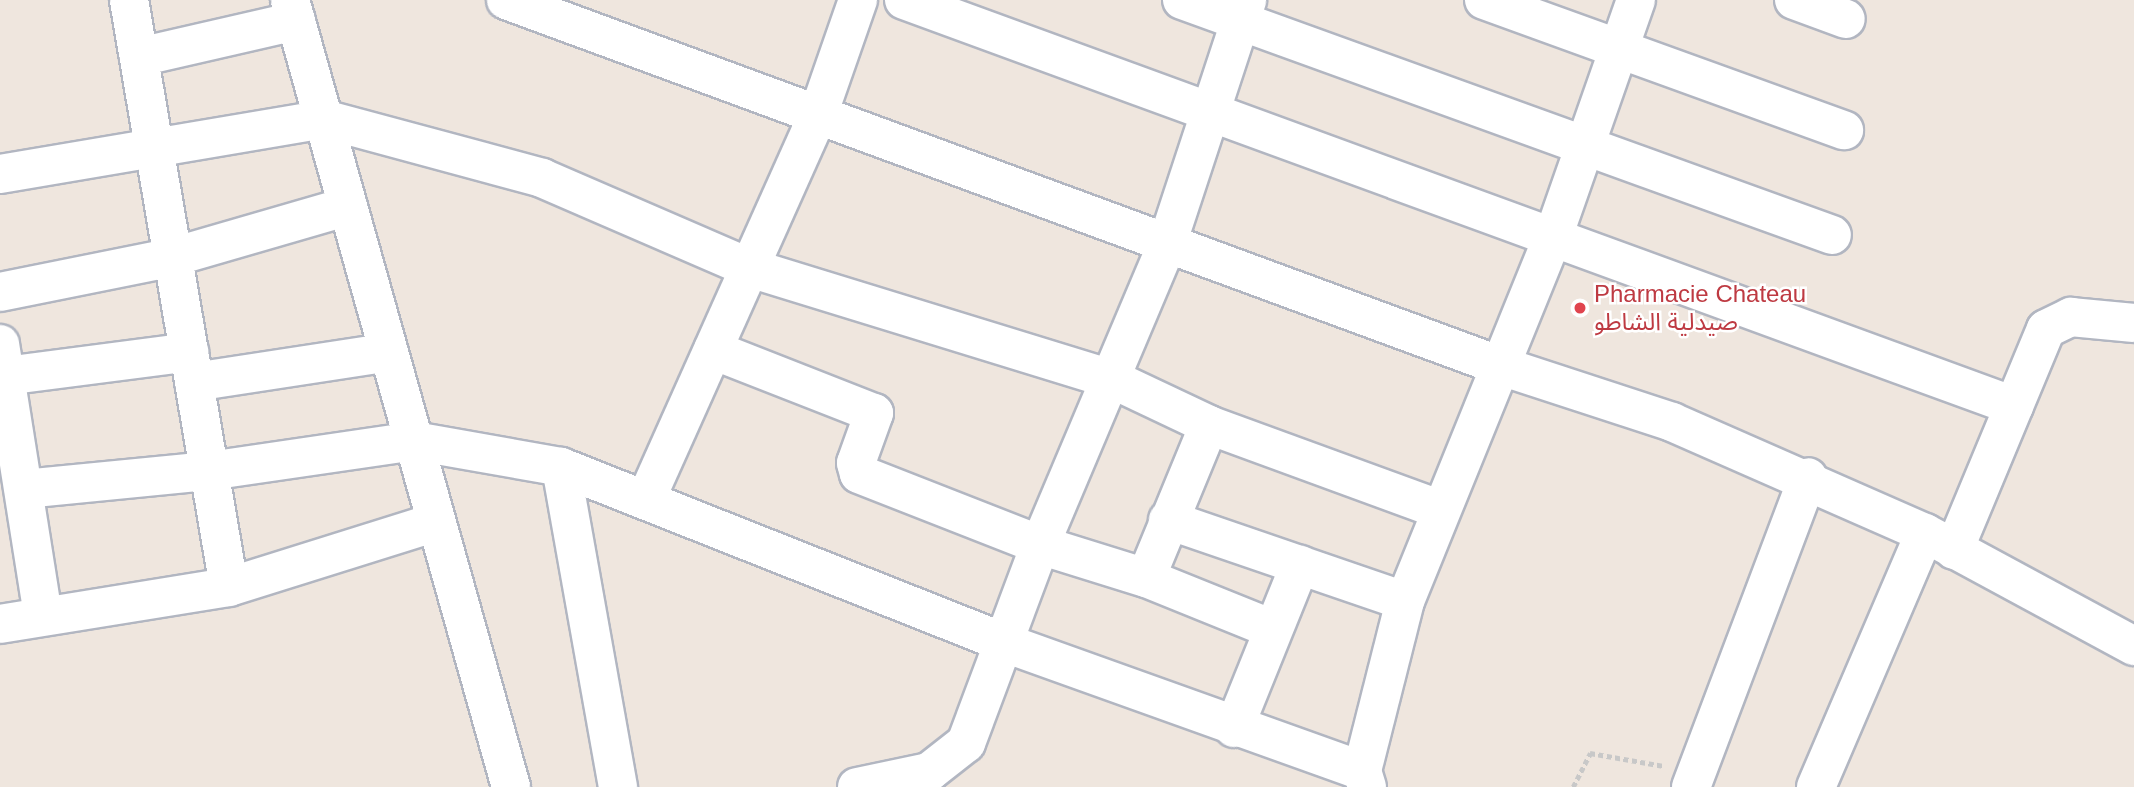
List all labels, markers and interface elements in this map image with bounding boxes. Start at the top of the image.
place label: Pharmacie Chateau صيدلية الشاطو [1594,280,1806,336]
marker: Pharmacie Chateau صيدلية الشاطو [1572,300,1588,316]

